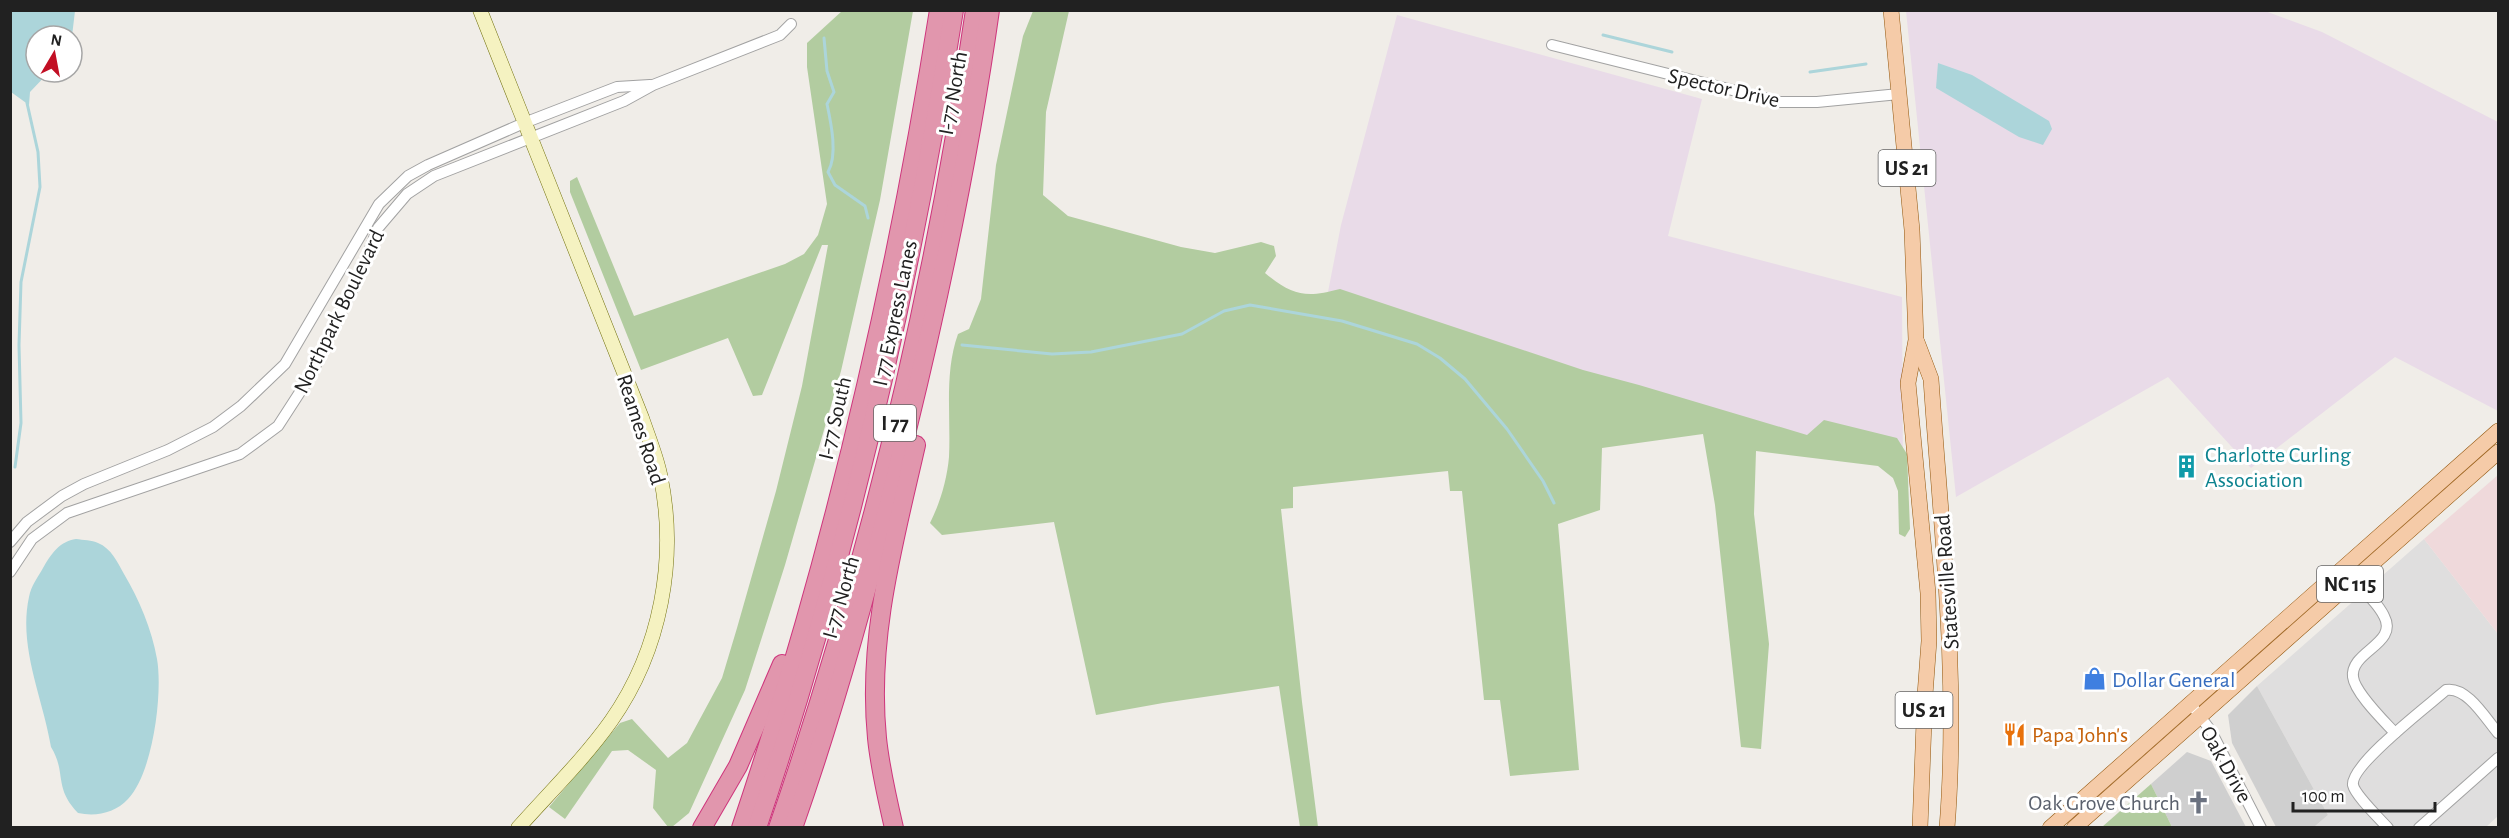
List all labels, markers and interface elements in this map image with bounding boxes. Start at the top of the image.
north arrow [24,24,84,84]
text: N [50,31,63,49]
street label: I-77 North [935,50,971,137]
street label: Spector Drive [1666,64,1782,112]
road number: US 21 [1878,150,1936,186]
street label: Northpark Boulevard [290,226,388,397]
street label: I 77 Express Lanes [869,238,921,388]
street label: Reames Road [613,371,669,487]
street label: I-77 South [815,375,855,462]
road number: I 77 [874,405,916,441]
place label: Charlotte Curling Association [2205,444,2351,491]
building icon: Charlotte Curling Association [2174,454,2200,480]
street label: Statesville Road [1931,514,1963,650]
street label: I-77 North [819,554,863,641]
road number: NC 115 [2317,566,2383,602]
shop icon: Dollar General [2081,666,2107,692]
place label: Dollar General [2112,669,2235,691]
road number: US 21 [1896,692,1952,728]
restaurant icon: Papa John's [2001,721,2027,747]
street label: Oak Drive [2196,723,2256,806]
place label: Papa John's [2032,724,2128,746]
scale bar [2293,775,2436,813]
text: 100 m [2302,788,2345,806]
church icon: Oak Grove Church [2185,789,2211,815]
place label: Oak Grove Church [2028,792,2180,814]

